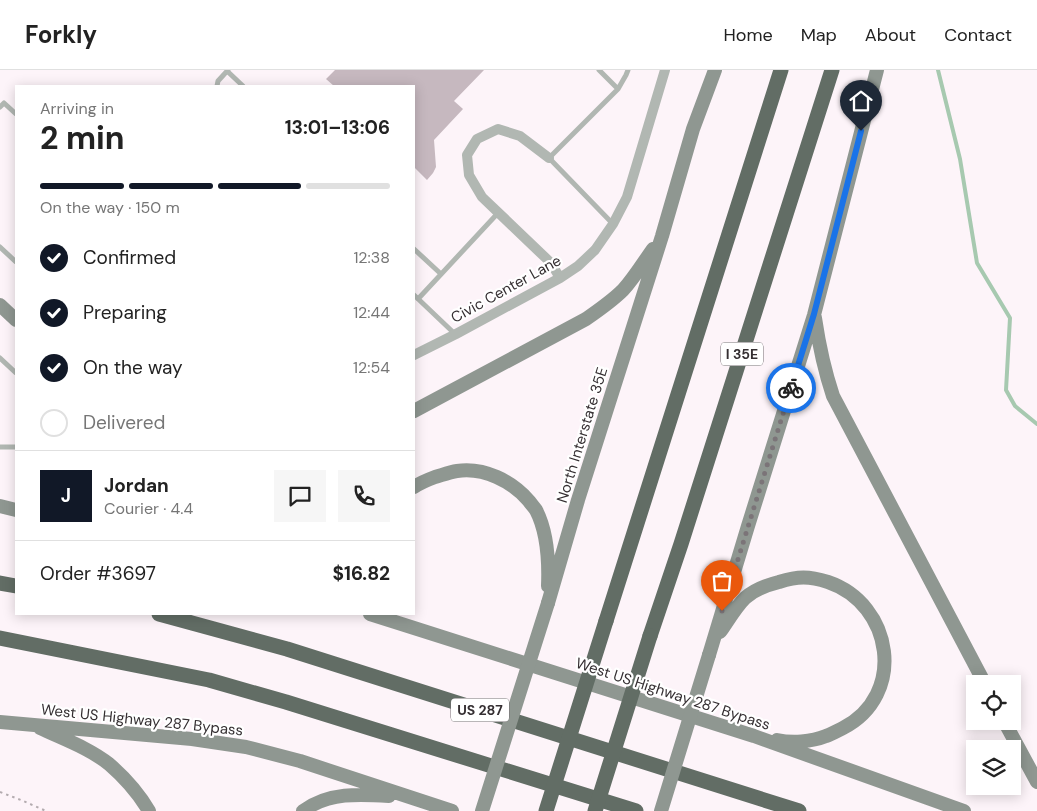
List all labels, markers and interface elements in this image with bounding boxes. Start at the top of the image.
text: Forkly [25,19,97,50]
text: Home [723,23,773,47]
text: Map [801,23,837,47]
text: About [865,23,916,47]
text: Contact [944,23,1012,47]
pin [840,80,882,131]
icon: home [847,87,875,115]
text: Arriving in [40,98,114,119]
text: 13:01–13:06 [285,115,390,140]
text: 2 min [40,117,125,159]
text: On the way · 150 m [40,197,180,218]
icon: check [40,244,68,272]
text: Confirmed [83,245,176,270]
text: 12:38 [353,247,390,268]
street label: Civic Center Lane [447,250,565,328]
icon: check [40,299,68,327]
text: Preparing [83,300,167,325]
text: 12:44 [353,302,390,323]
road number: I 35E [721,342,763,366]
icon: check [40,354,68,382]
text: On the way [83,355,183,380]
text: 12:54 [353,357,390,378]
courier [766,363,816,413]
street label: North Interstate 35E [552,365,612,505]
icon: bike [777,374,805,402]
text: Delivered [83,410,165,435]
button: chat [274,470,326,522]
button: phone [338,470,390,522]
text: Jordan [104,473,169,498]
text: J [61,483,71,508]
text: Courier · 4.4 [104,498,193,519]
pin [701,560,743,611]
text: Order #3697 [40,561,156,586]
text: $16.82 [333,561,390,586]
icon: bag [708,567,736,595]
street label: West US Highway 287 Bypass [573,653,773,735]
map controls [966,675,1021,795]
button: locate [966,675,1021,730]
road number: US 287 [451,698,509,722]
street label: West US Highway 287 Bypass [40,699,244,741]
button: layers [966,740,1021,795]

